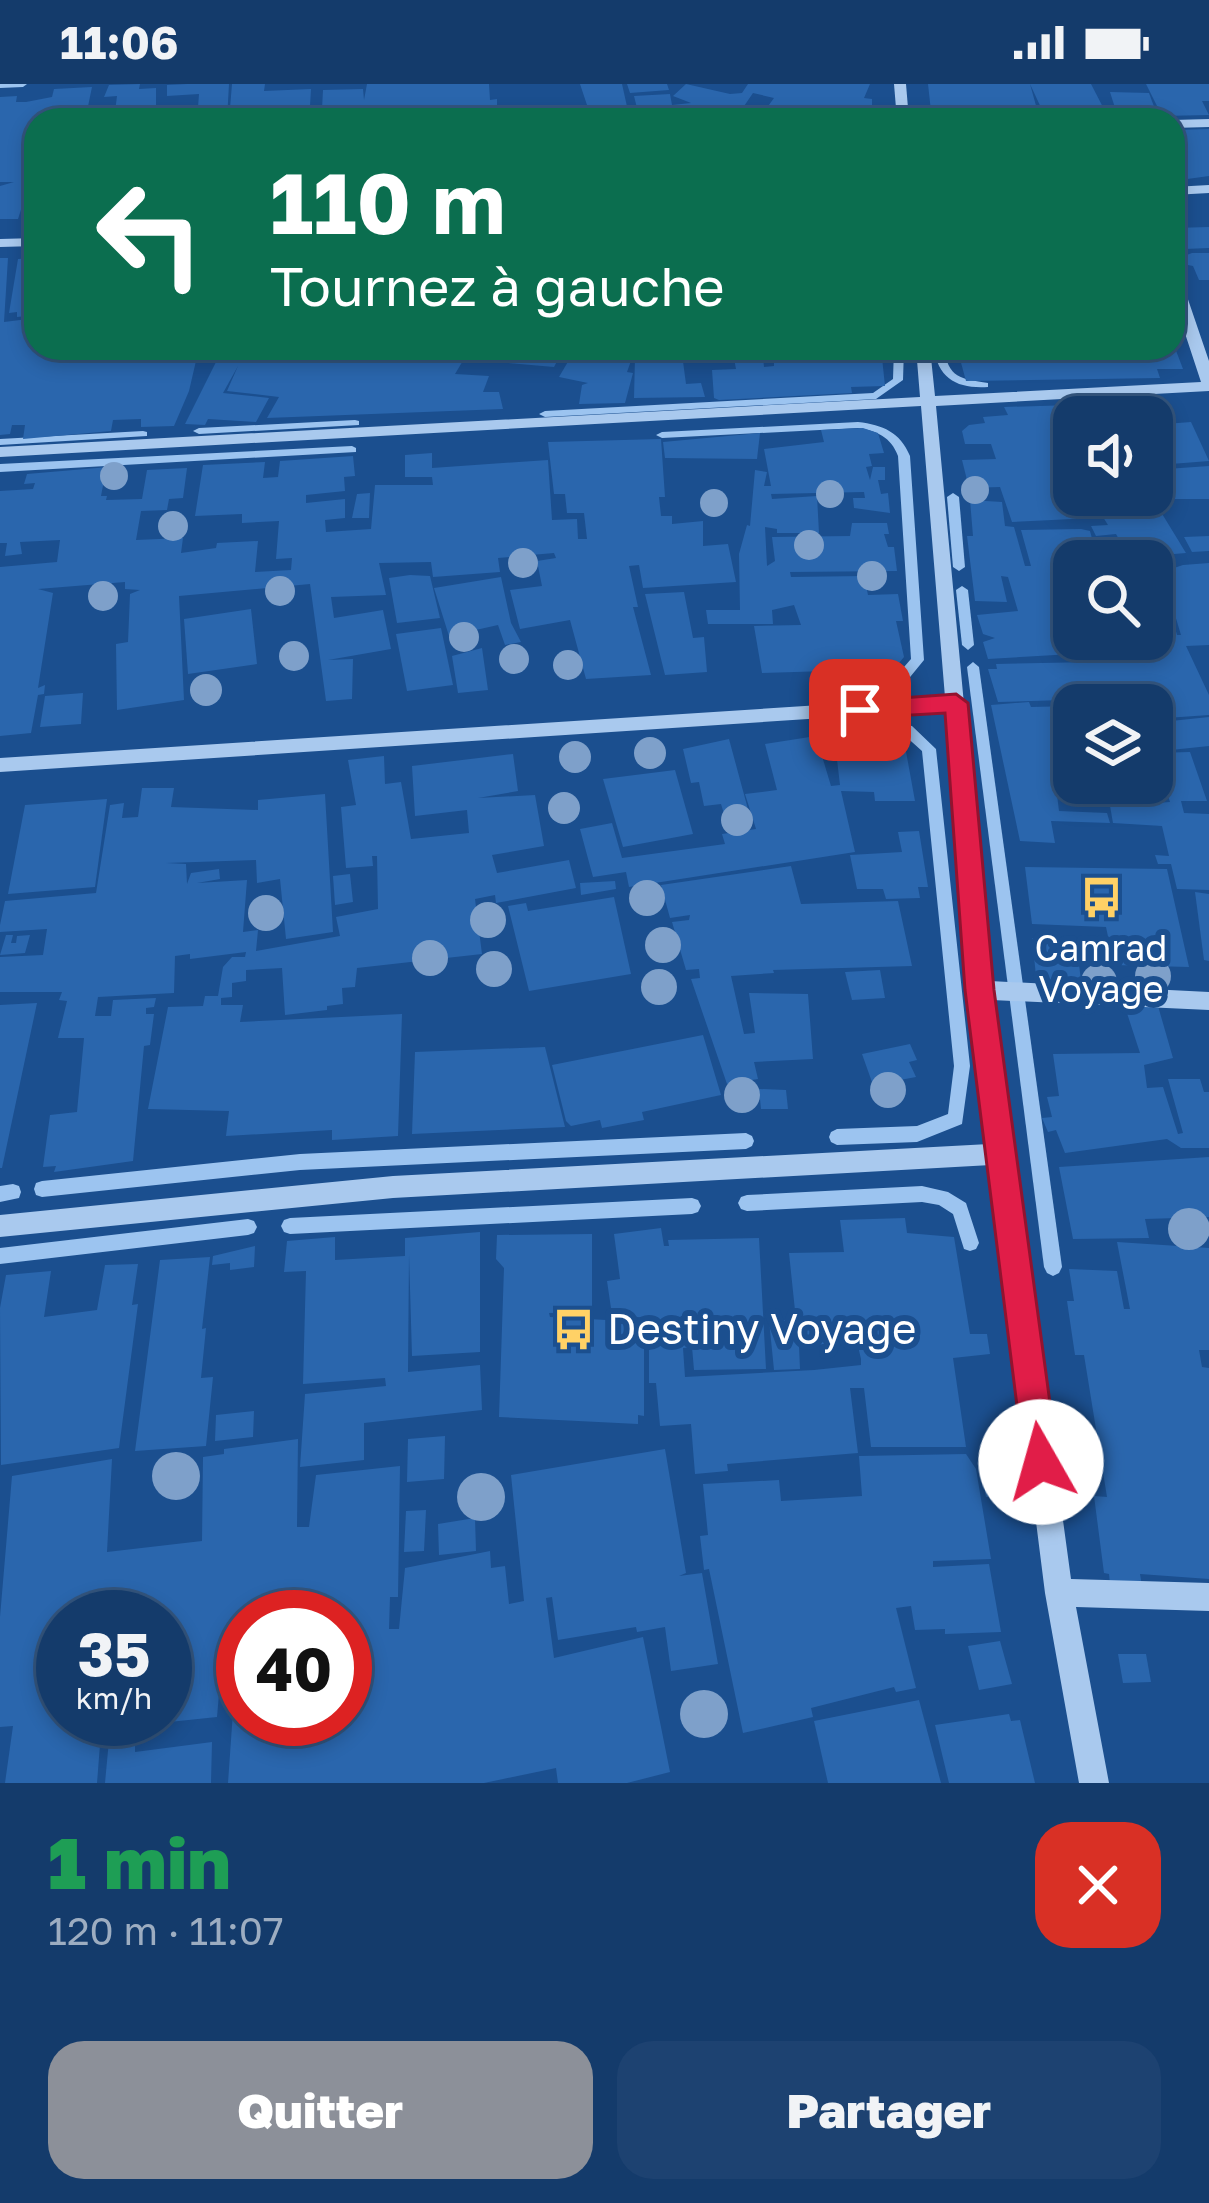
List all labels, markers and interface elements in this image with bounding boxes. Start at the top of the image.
text: 11:06 [60,15,179,69]
text: 110 m [270,152,506,252]
icon: left [72,156,228,312]
text: Tournez à gauche [270,253,725,318]
map controls [1053,396,1173,804]
button: sound [1053,396,1173,516]
button: search [1053,540,1173,660]
pin [809,659,911,761]
icon: arrive [827,677,893,743]
button: layers [1053,684,1173,804]
bus stop icon: Camrad Voyage [1078,875,1124,921]
place label: Camrad Voyage [1035,926,1167,1010]
place label: Destiny Voyage [607,1303,916,1353]
bus stop icon: Destiny Voyage [550,1306,596,1352]
position arrow [978,1399,1104,1525]
speed limit sign: 40 [216,1590,372,1746]
text: 35 [77,1617,151,1689]
text: km/h [76,1680,152,1716]
text: 1 min [48,1818,231,1905]
button: close [1035,1822,1161,1948]
text: 120 m · 11:07 [48,1907,284,1954]
button: Quitter [48,2041,593,2179]
button: Partager [617,2041,1161,2179]

